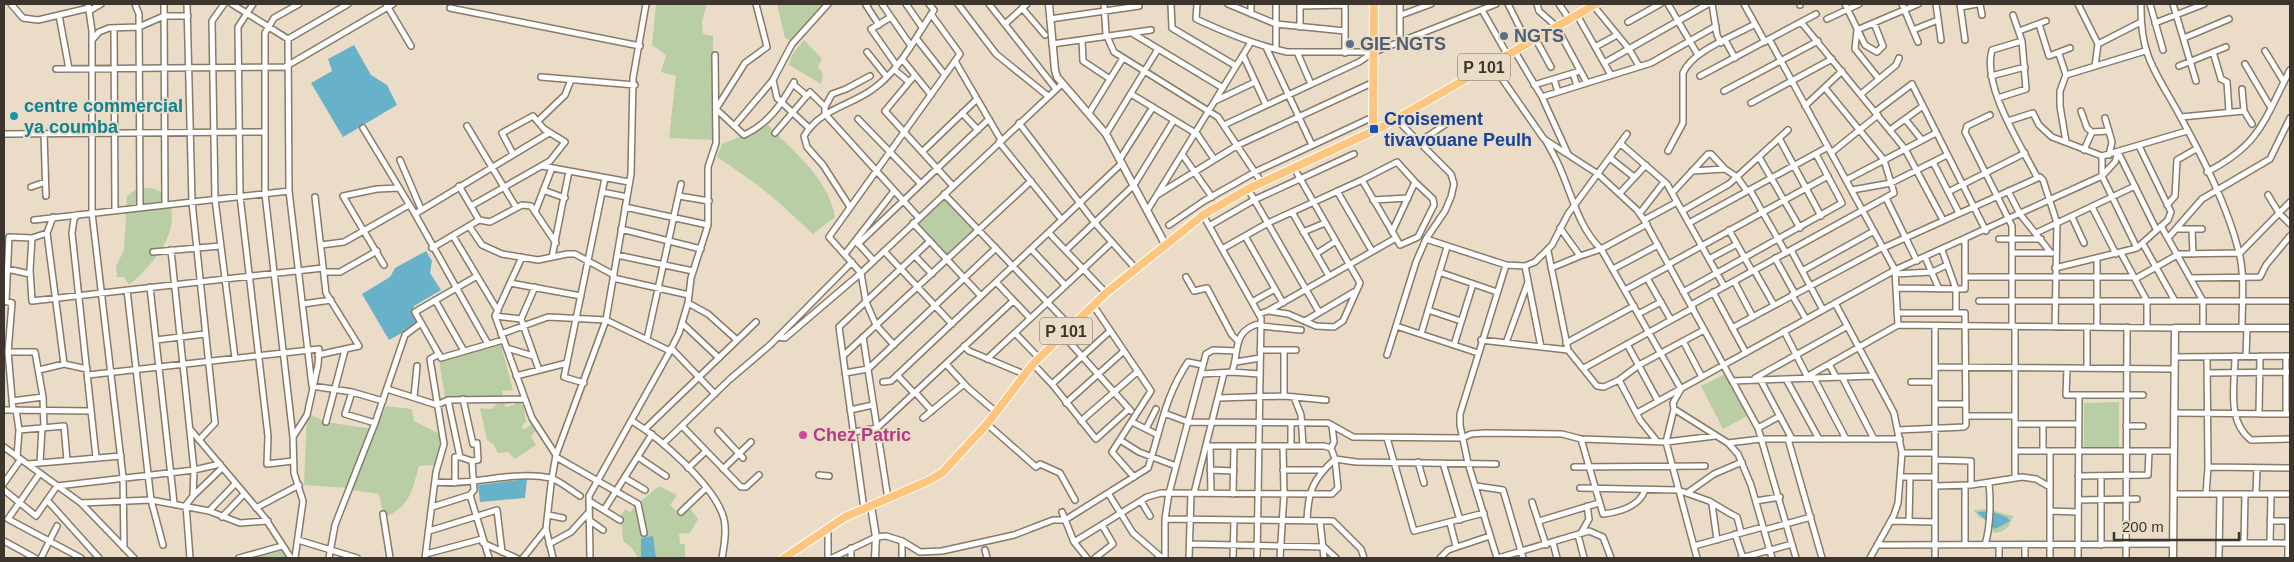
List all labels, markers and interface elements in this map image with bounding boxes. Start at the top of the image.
place label: NGTS [1514,26,1564,46]
marker: NGTS [1498,30,1510,42]
place label: GIE NGTS [1360,34,1446,54]
marker: GIE NGTS [1344,38,1356,50]
road number: P 101 [1458,54,1510,80]
place label: centre commercial ya coumba [24,96,183,137]
place label: Croisement tivavouane Peulh [1384,109,1532,150]
marker: centre commercial ya coumba [8,110,20,122]
marker: Croisement tivavouane Peulh [1368,123,1380,135]
road number: P 101 [1040,318,1092,344]
place label: Chez Patric [813,425,911,445]
marker: Chez Patric [797,429,809,441]
scale bar [2114,510,2239,542]
text: 200 m [2122,518,2164,535]

